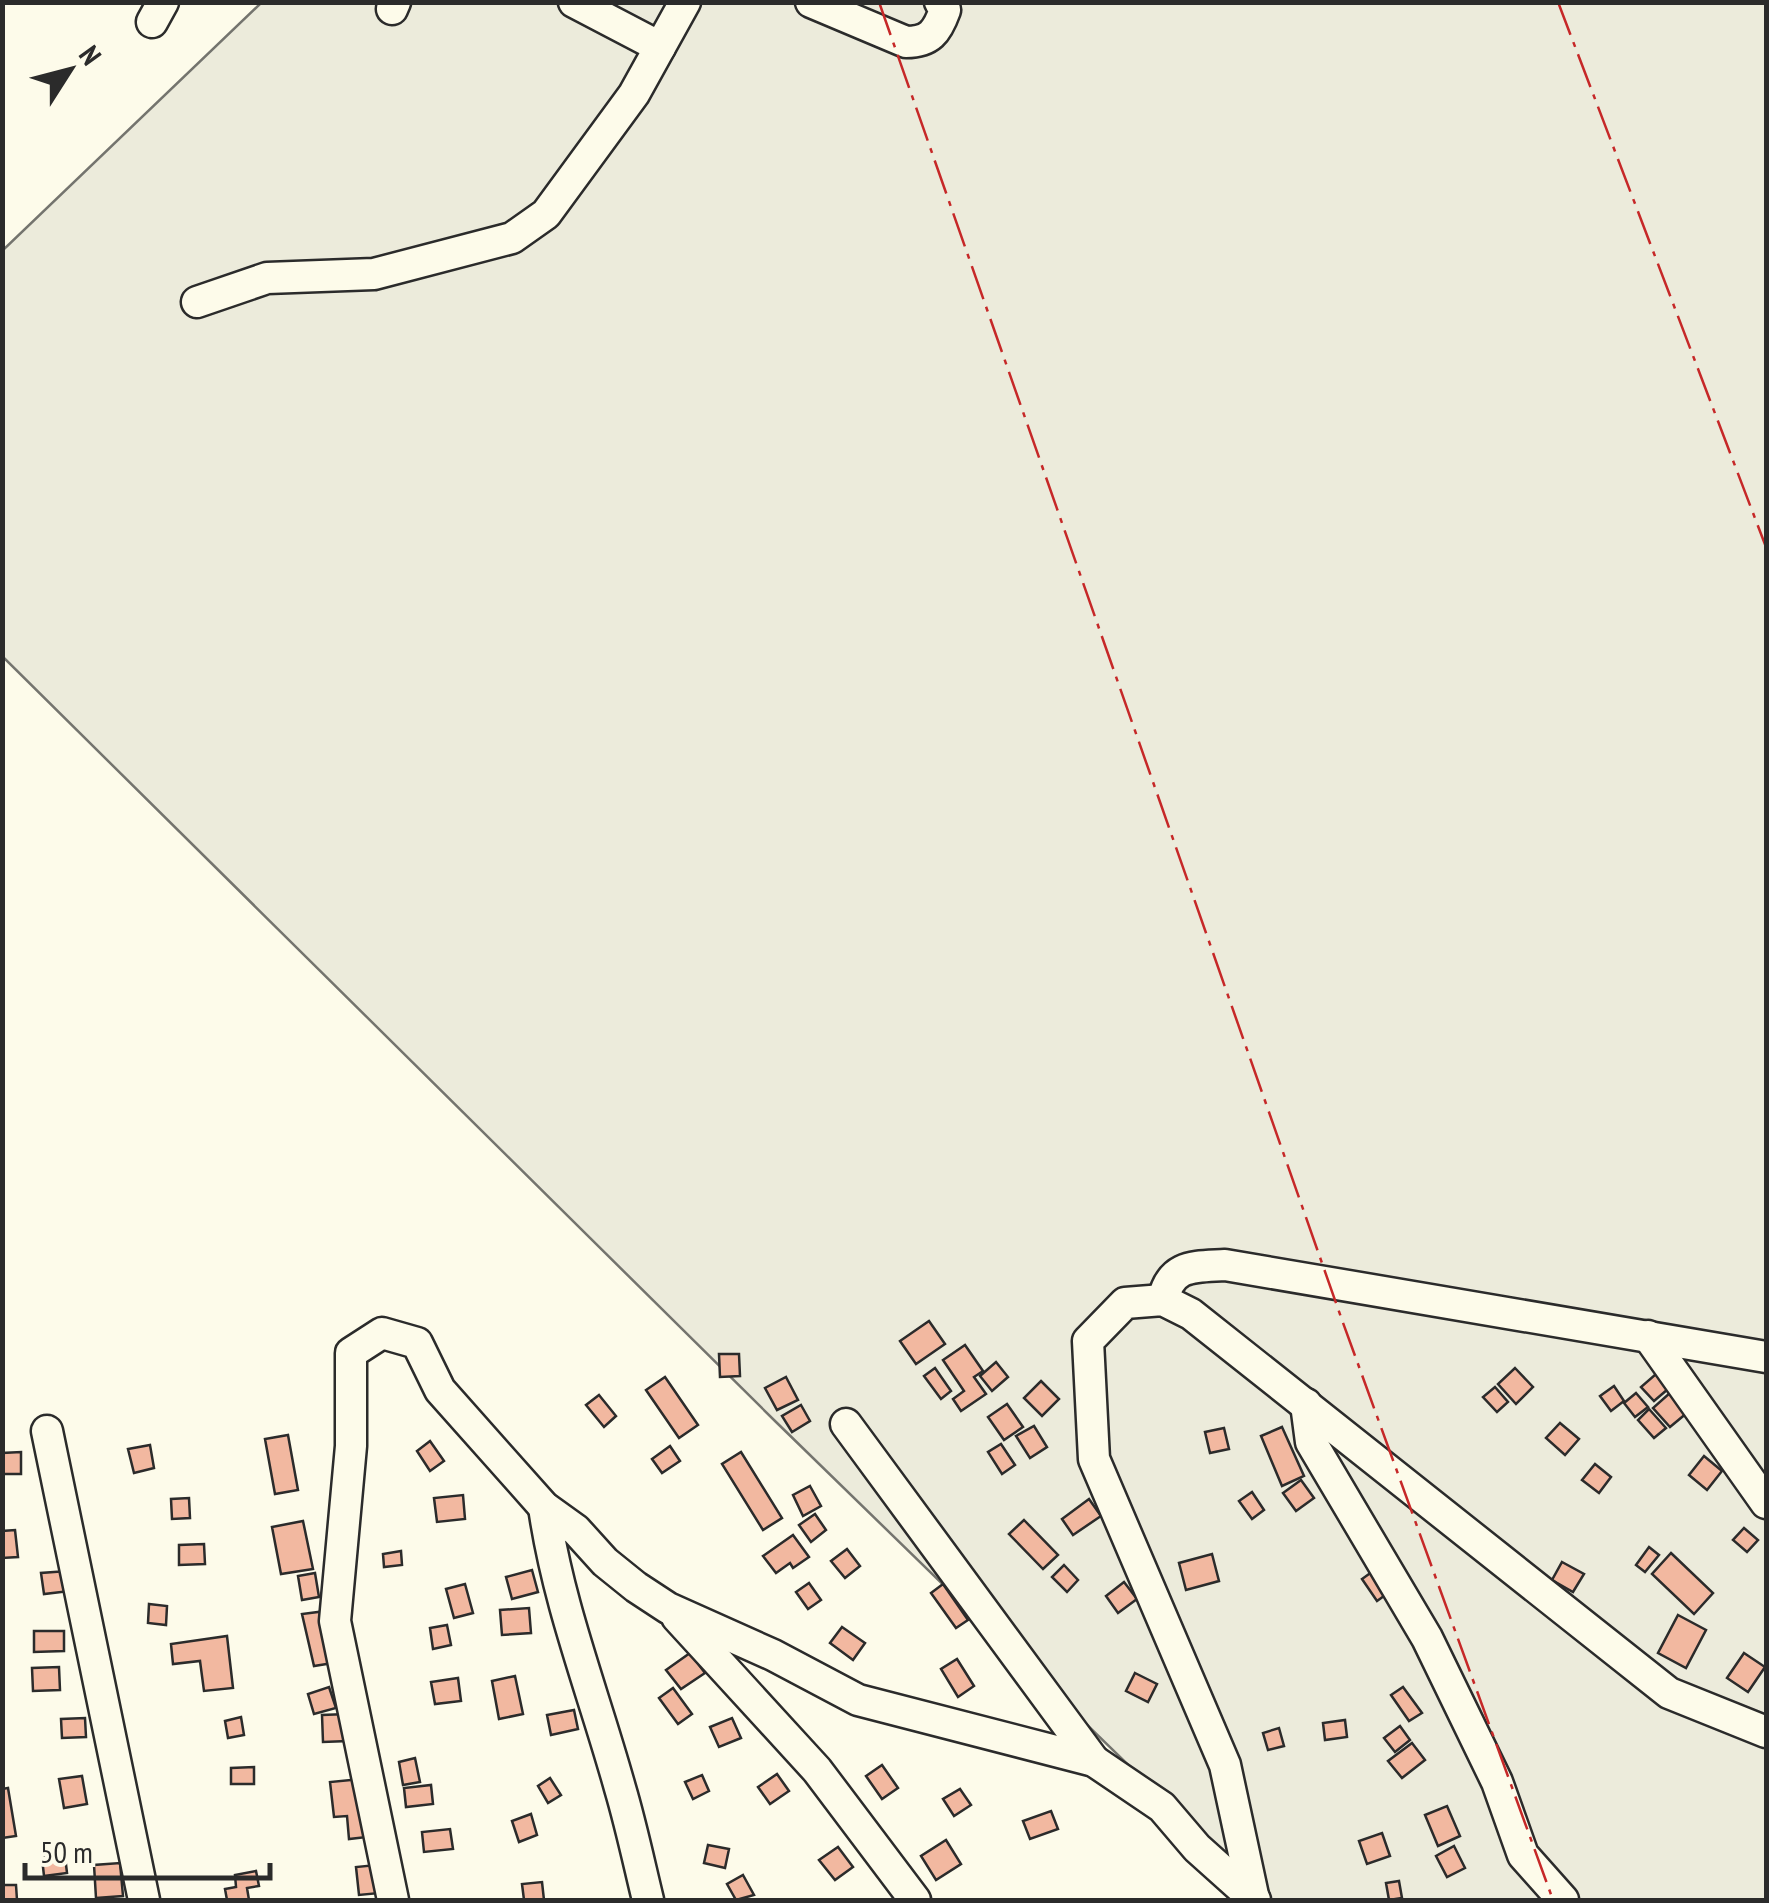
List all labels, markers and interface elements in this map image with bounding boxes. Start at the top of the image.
north arrow [20,20,120,120]
text: N [71,38,110,72]
scale bar [25,1818,270,1880]
text: 50 m [40,1832,93,1871]

